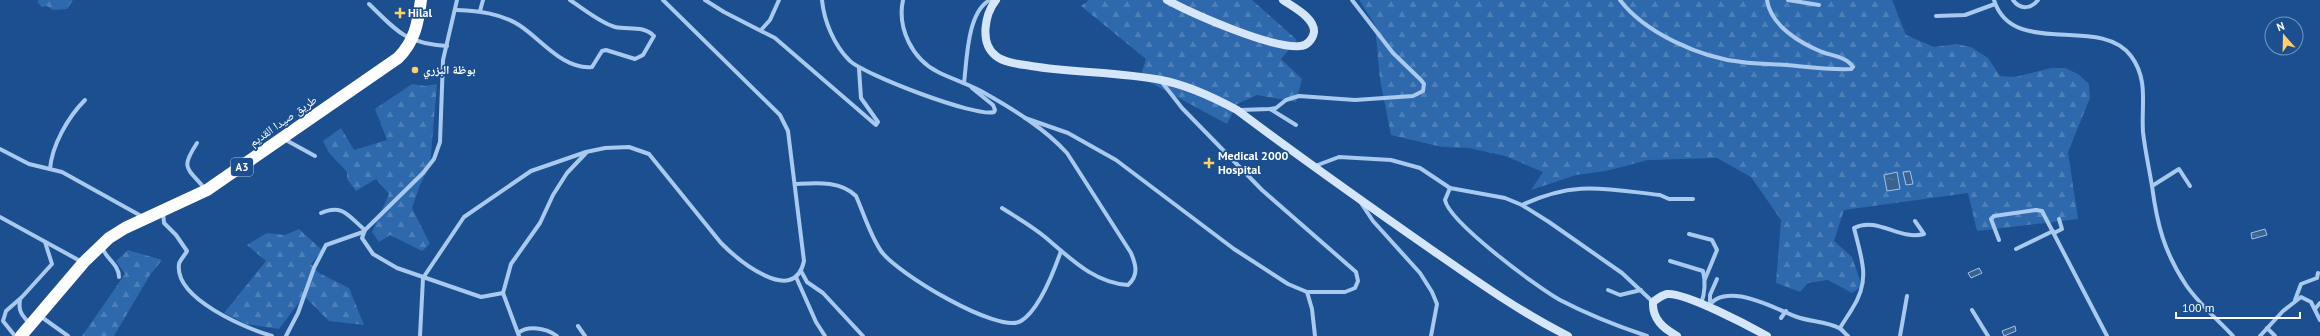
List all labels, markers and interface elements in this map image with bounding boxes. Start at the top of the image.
place label: Hilal [408,5,433,20]
marker: Hilal [395,8,405,18]
north arrow [2264,16,2304,56]
text: N [2275,19,2286,34]
place label: بوظة البزري [423,62,476,80]
marker: بوظة البزري [410,65,420,75]
street label: طريق صيدا القديم [246,92,320,150]
place label: Medical 2000 Hospital [1218,148,1289,177]
marker: Medical 2000 Hospital [1203,157,1215,169]
road number: A3 [231,158,253,176]
scale bar [2176,294,2300,320]
text: 100 m [2182,300,2215,315]

